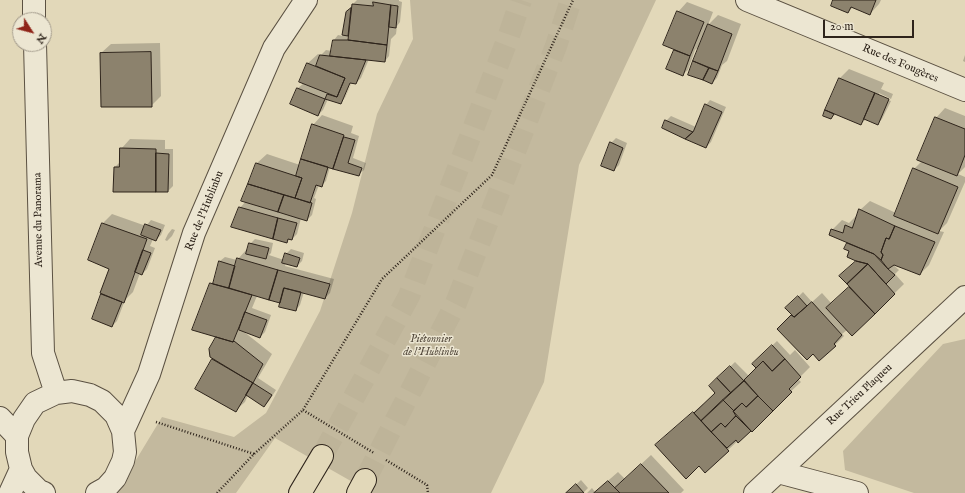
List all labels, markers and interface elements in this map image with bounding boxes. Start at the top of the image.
north arrow [12,12,52,52]
scale bar [825,12,916,38]
text: 20 m [830,19,853,34]
text: N [32,30,49,46]
street label: Rue des Fougères [860,42,940,86]
street label: Rue de l'Hublinbu [183,169,227,253]
street label: Avenue du Panorama [32,172,46,268]
park label: Piétonnier de l'Hublinbu [403,333,459,359]
street label: Rue Trieu Plaqueu [825,361,895,429]

